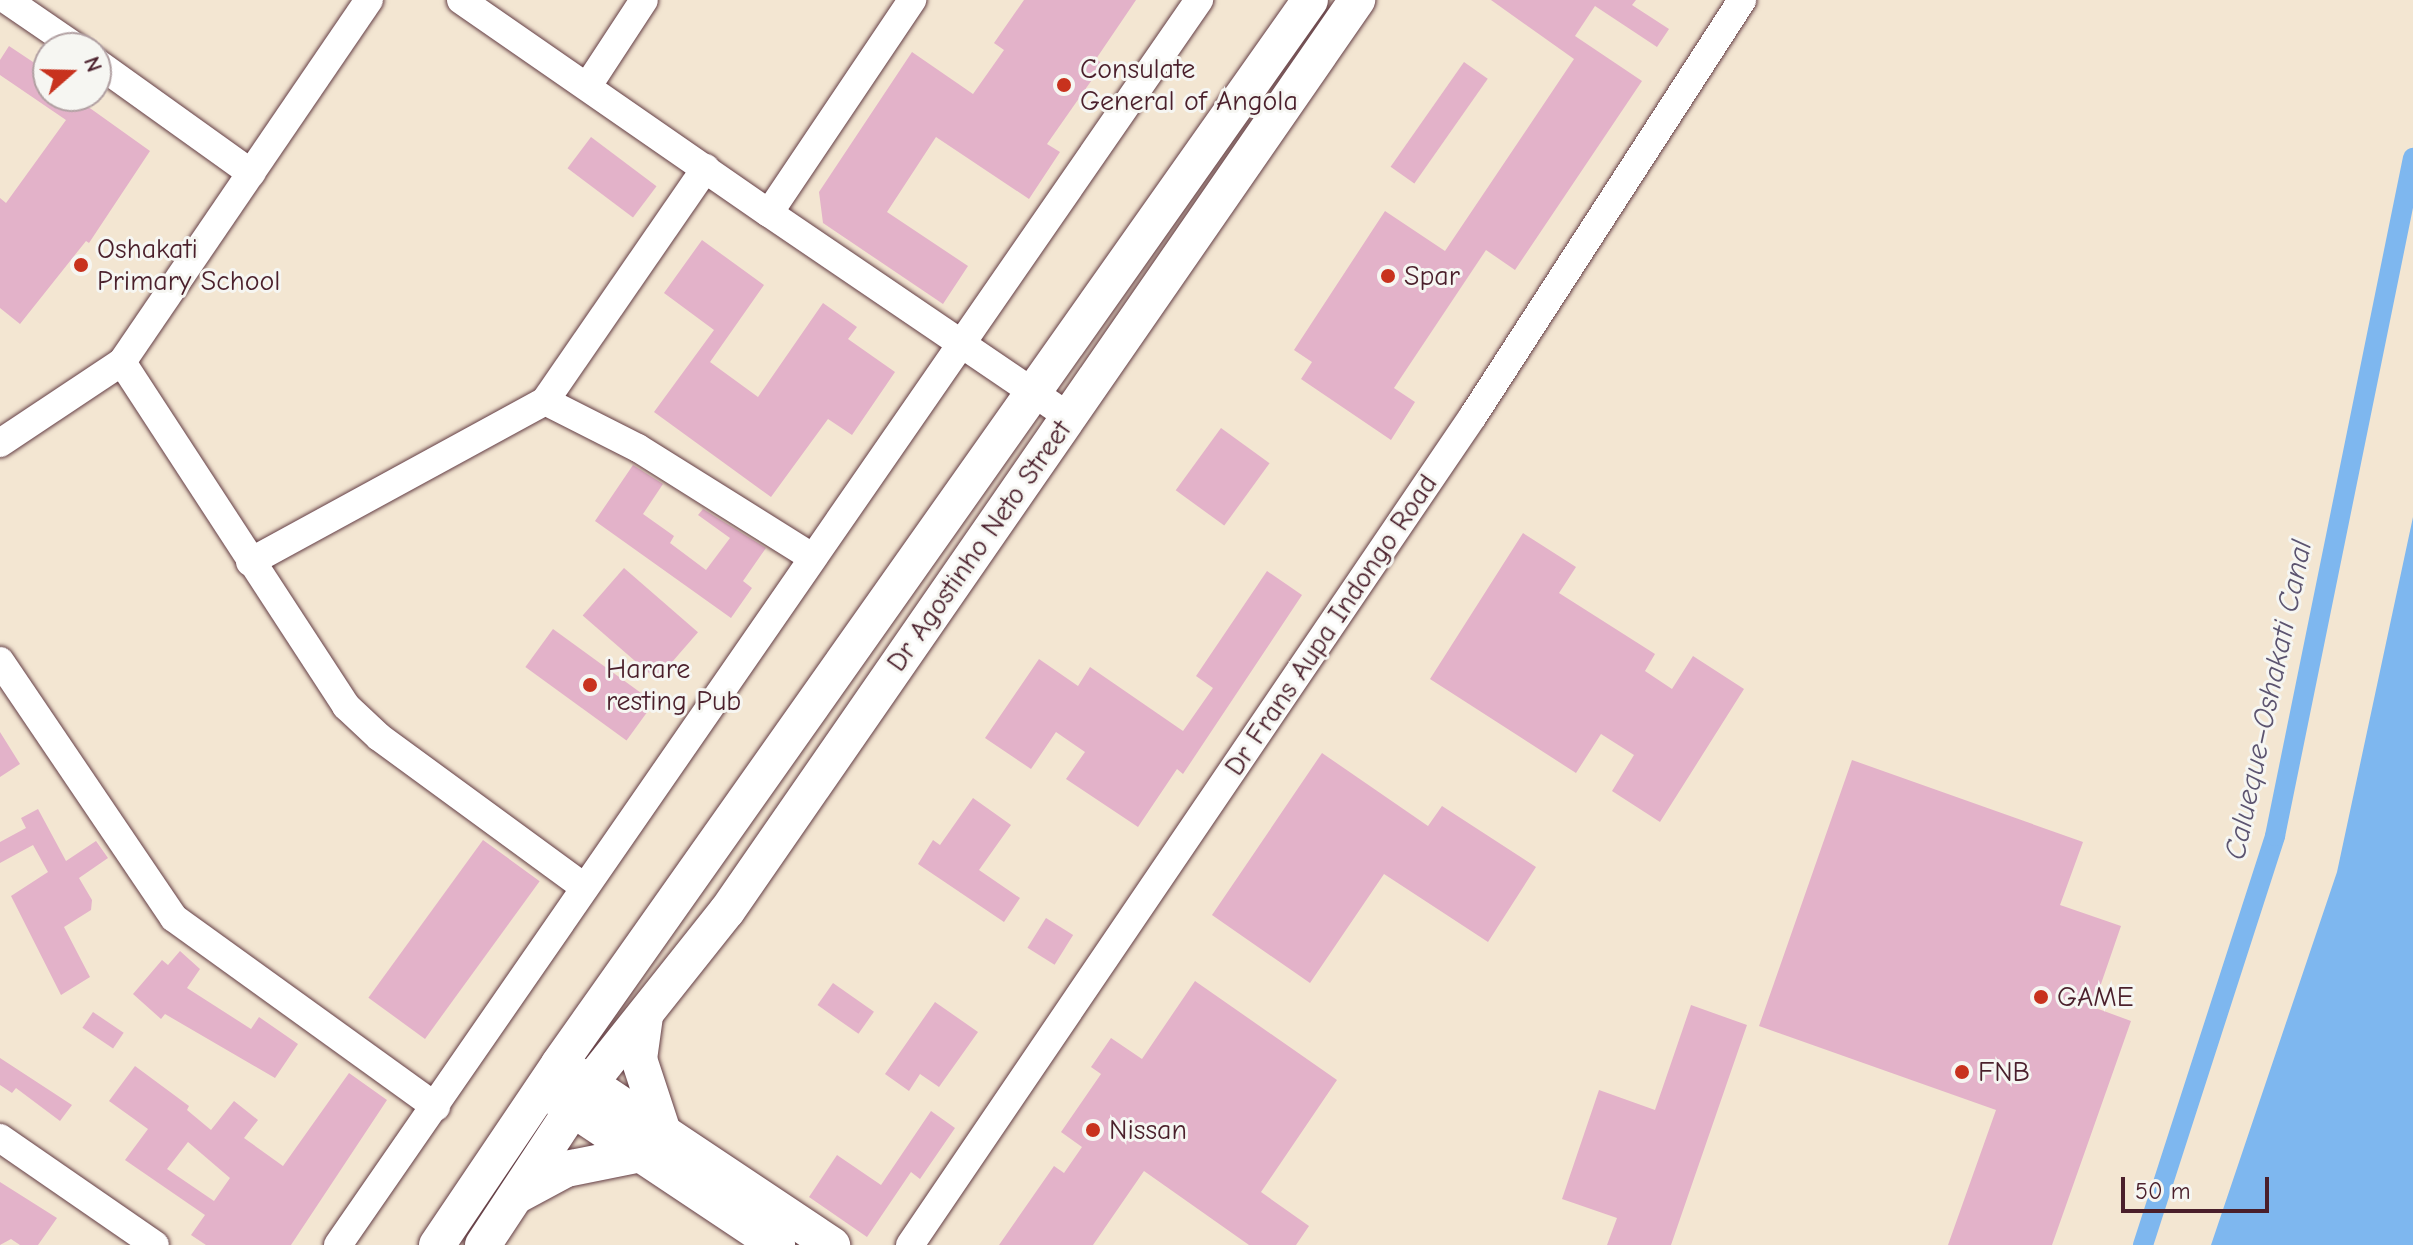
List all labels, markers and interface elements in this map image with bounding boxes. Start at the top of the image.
north arrow [32,32,112,112]
place label: Consulate General of Angola [1080,52,1298,118]
text: N [78,53,107,76]
marker: Consulate General of Angola [1055,76,1073,94]
place label: Oshakati Primary School [97,232,280,298]
marker: Oshakati Primary School [72,256,90,274]
place label: Spar [1404,259,1460,293]
marker: Spar [1379,267,1397,285]
street label: Dr Agostinho Neto Street [880,414,1078,678]
street label: Dr Frans Aupa Indongo Road [1218,468,1444,782]
water label: Calueque–Oshakati Canal [2218,537,2320,863]
place label: Harare resting Pub [606,652,741,718]
marker: Harare resting Pub [581,676,599,694]
place label: GAME [2057,980,2134,1014]
marker: GAME [2032,988,2050,1006]
place label: FNB [1978,1055,2030,1089]
marker: FNB [1953,1063,1971,1081]
place label: Nissan [1109,1113,1187,1147]
marker: Nissan [1084,1121,1102,1139]
scale bar [2125,1161,2273,1211]
text: 50 m [2135,1177,2191,1205]

